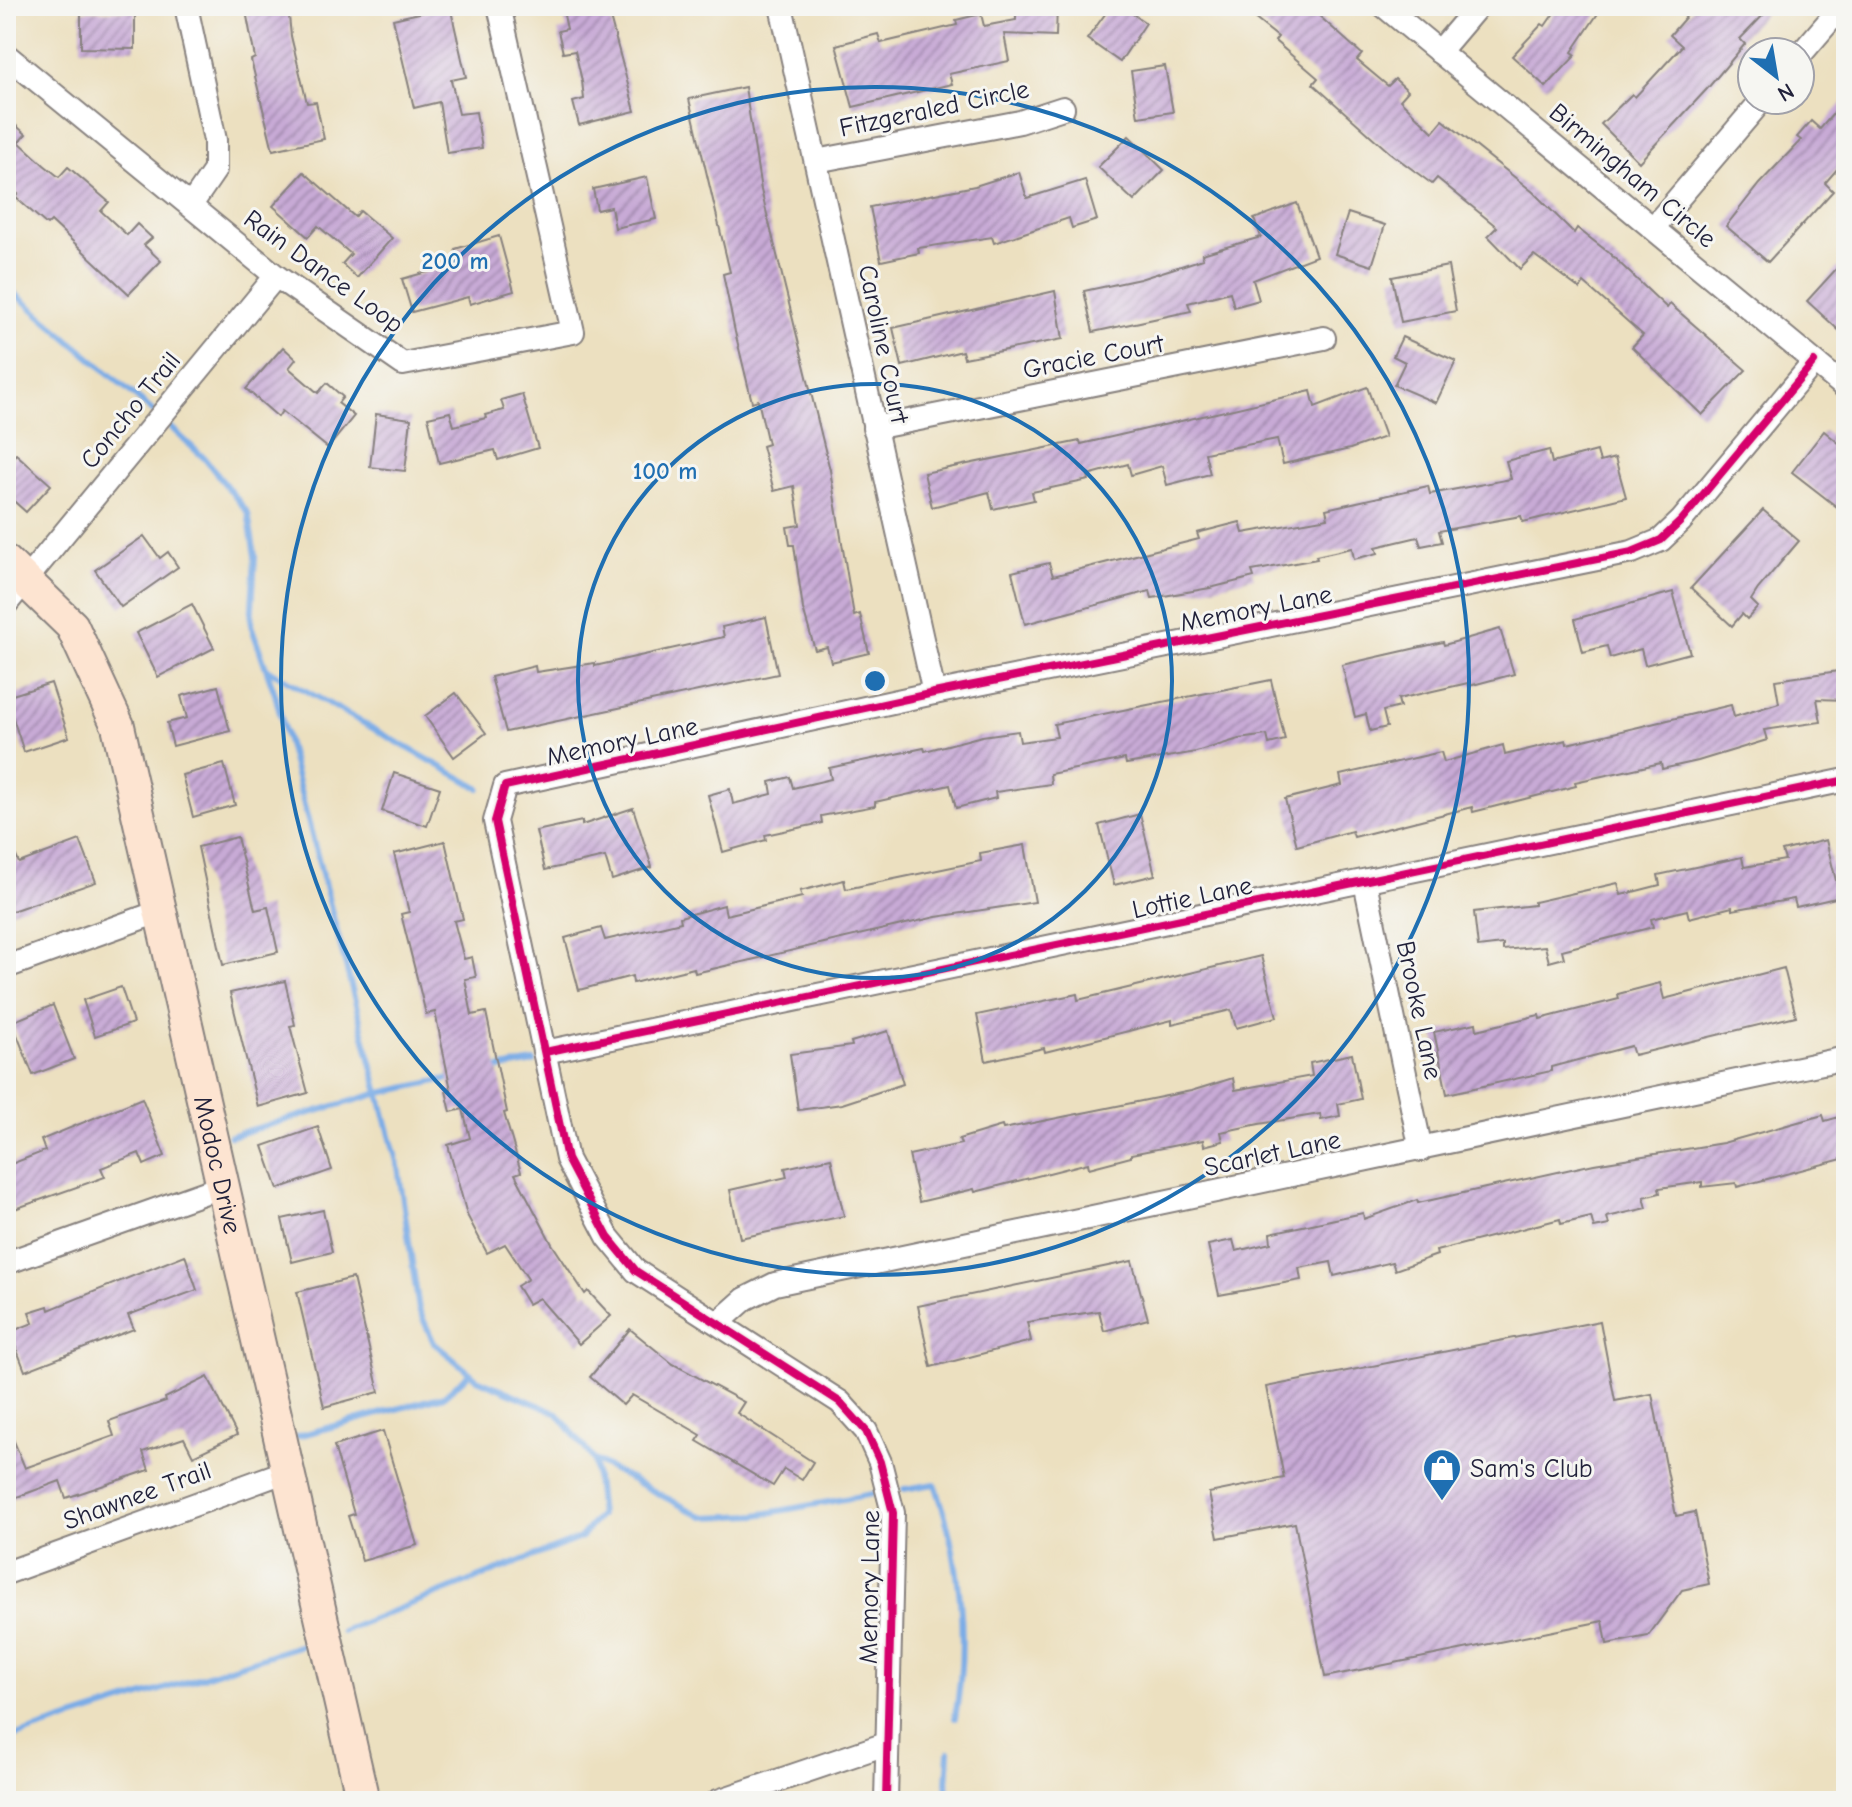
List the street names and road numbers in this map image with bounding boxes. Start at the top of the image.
street label: Fitzgeraled Circle [837,74,1032,144]
street label: Birmingham Circle [1543,97,1722,254]
street label: Rain Dance Loop [238,204,409,340]
street label: Caroline Court [852,262,915,428]
street label: Gracie Court [1020,328,1168,385]
street label: Concho Trail [75,346,187,475]
street label: Memory Lane [1178,580,1335,638]
street label: Memory Lane [544,711,701,773]
street label: Lottie Lane [1129,871,1255,925]
street label: Brooke Lane [1390,938,1448,1082]
street label: Modoc Drive [187,1093,247,1237]
street label: Scarlet Lane [1201,1125,1343,1183]
street label: Shawnee Trail [59,1455,215,1537]
street label: Memory Lane [854,1510,886,1664]

